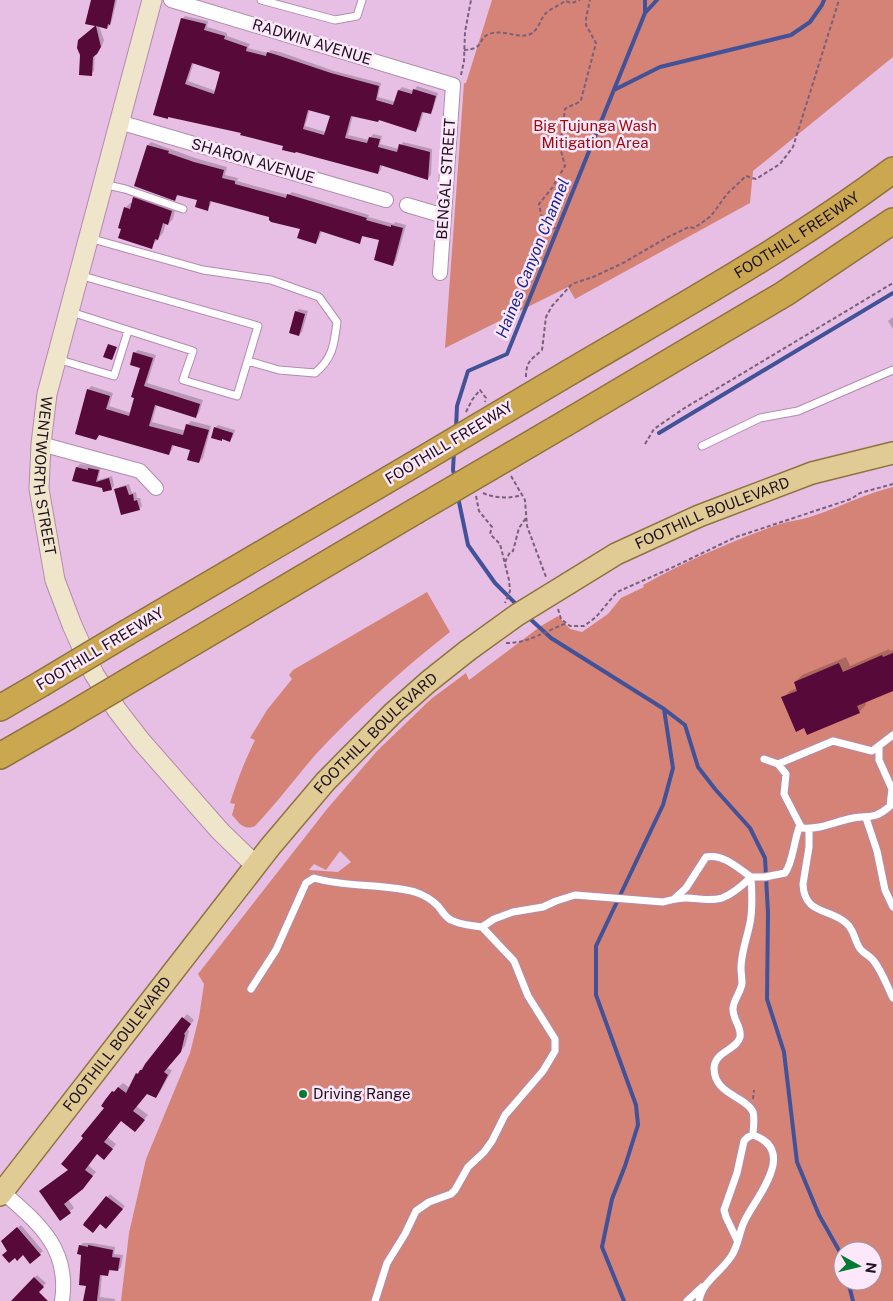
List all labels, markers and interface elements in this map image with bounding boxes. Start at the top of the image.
street label: RADWIN AVENUE [250,15,374,68]
park label: Big Tujunga Wash Mitigation Area [533,117,657,151]
street label: BENGAL STREET [433,118,458,240]
street label: SHARON AVENUE [189,135,317,186]
water label: Haines Canyon Channel [492,176,573,341]
street label: FOOTHILL FREEWAY [731,188,863,281]
street label: WENTWORTH STREET [30,395,59,557]
street label: FOOTHILL FREEWAY [382,398,516,487]
street label: FOOTHILL BOULEVARD [632,473,792,552]
street label: FOOTHILL FREEWAY [33,604,167,693]
street label: FOOTHILL BOULEVARD [310,669,440,797]
street label: FOOTHILL BOULEVARD [59,973,174,1114]
place label: Driving Range [313,1085,411,1102]
marker: Driving Range [297,1088,309,1100]
north arrow [833,1241,883,1291]
text: N [862,1261,880,1274]

